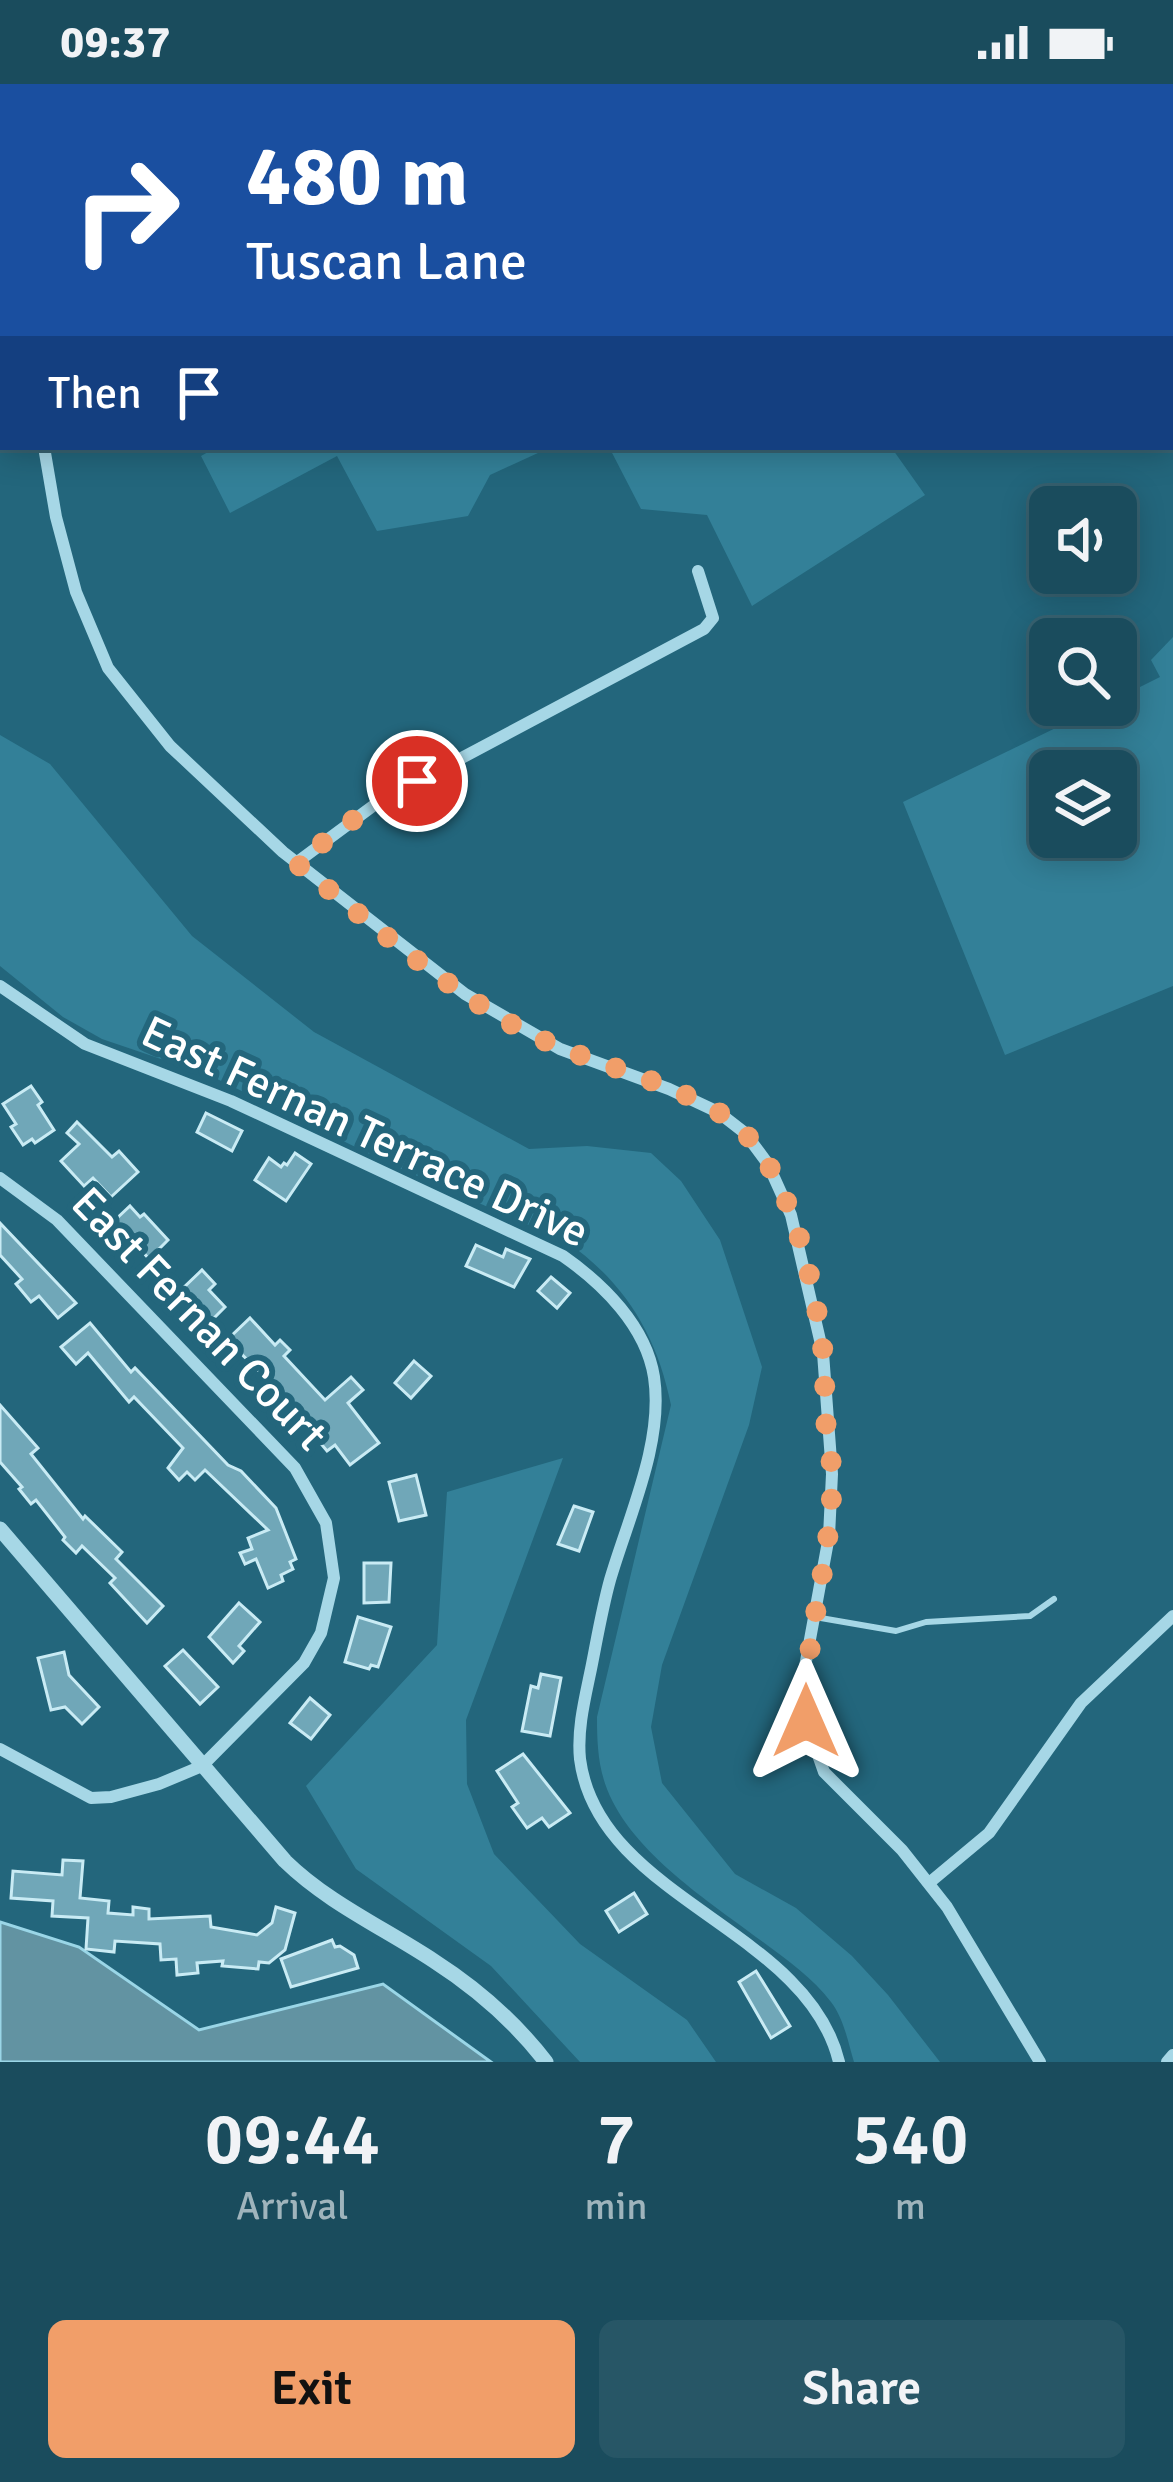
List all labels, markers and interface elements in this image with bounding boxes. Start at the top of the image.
text: 09:37 [60,15,170,70]
text: 480 m [246,125,468,229]
icon: right [48,132,204,288]
text: Tuscan Lane [246,228,527,295]
icon: arrive [166,360,232,426]
text: Then [48,366,142,421]
map controls [1029,486,1137,858]
button: sound [1029,486,1137,594]
button: search [1029,618,1137,726]
pin [366,730,468,832]
icon: arrive [384,748,450,814]
button: layers [1029,750,1137,858]
street label: East Fernan Terrace Drive [133,1004,597,1260]
street label: East Fernan Court [60,1176,338,1462]
position arrow [743,1658,869,1784]
text: 09:44 [204,2095,380,2184]
text: 7 [597,2095,636,2184]
text: 540 [852,2095,969,2184]
text: Arrival [236,2182,348,2230]
text: min [585,2182,648,2230]
text: m [895,2182,926,2230]
button: Exit [48,2320,575,2458]
button: Share [599,2320,1125,2458]

